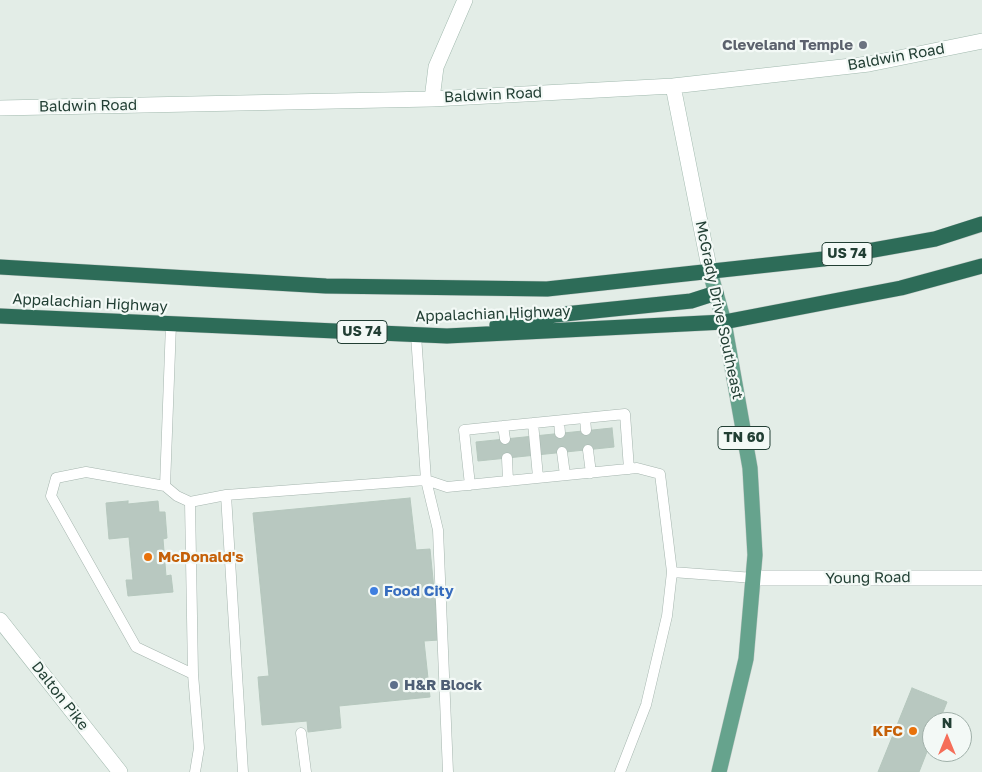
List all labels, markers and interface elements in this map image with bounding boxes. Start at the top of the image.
place label: Cleveland Temple [722,36,853,54]
marker: Cleveland Temple [857,39,869,51]
street label: Baldwin Road [846,40,946,74]
street label: Baldwin Road [443,83,543,107]
street label: Baldwin Road [39,96,137,116]
street label: McGrady Drive Southeast [691,219,747,401]
road number: US 74 [822,242,872,266]
street label: Appalachian Highway [12,290,168,316]
street label: Appalachian Highway [415,302,571,326]
road number: US 74 [337,321,387,344]
road number: TN 60 [718,426,770,449]
place label: McDonald's [158,548,244,566]
marker: McDonald's [142,551,154,563]
street label: Young Road [825,568,911,588]
place label: Food City [384,582,454,600]
marker: Food City [368,585,380,597]
street label: Dalton Pike [28,658,92,734]
place label: H&R Block [404,676,482,694]
marker: H&R Block [388,679,400,691]
north arrow [922,712,972,762]
text: N [942,714,952,731]
place label: KFC [873,722,903,740]
marker: KFC [907,725,919,737]

